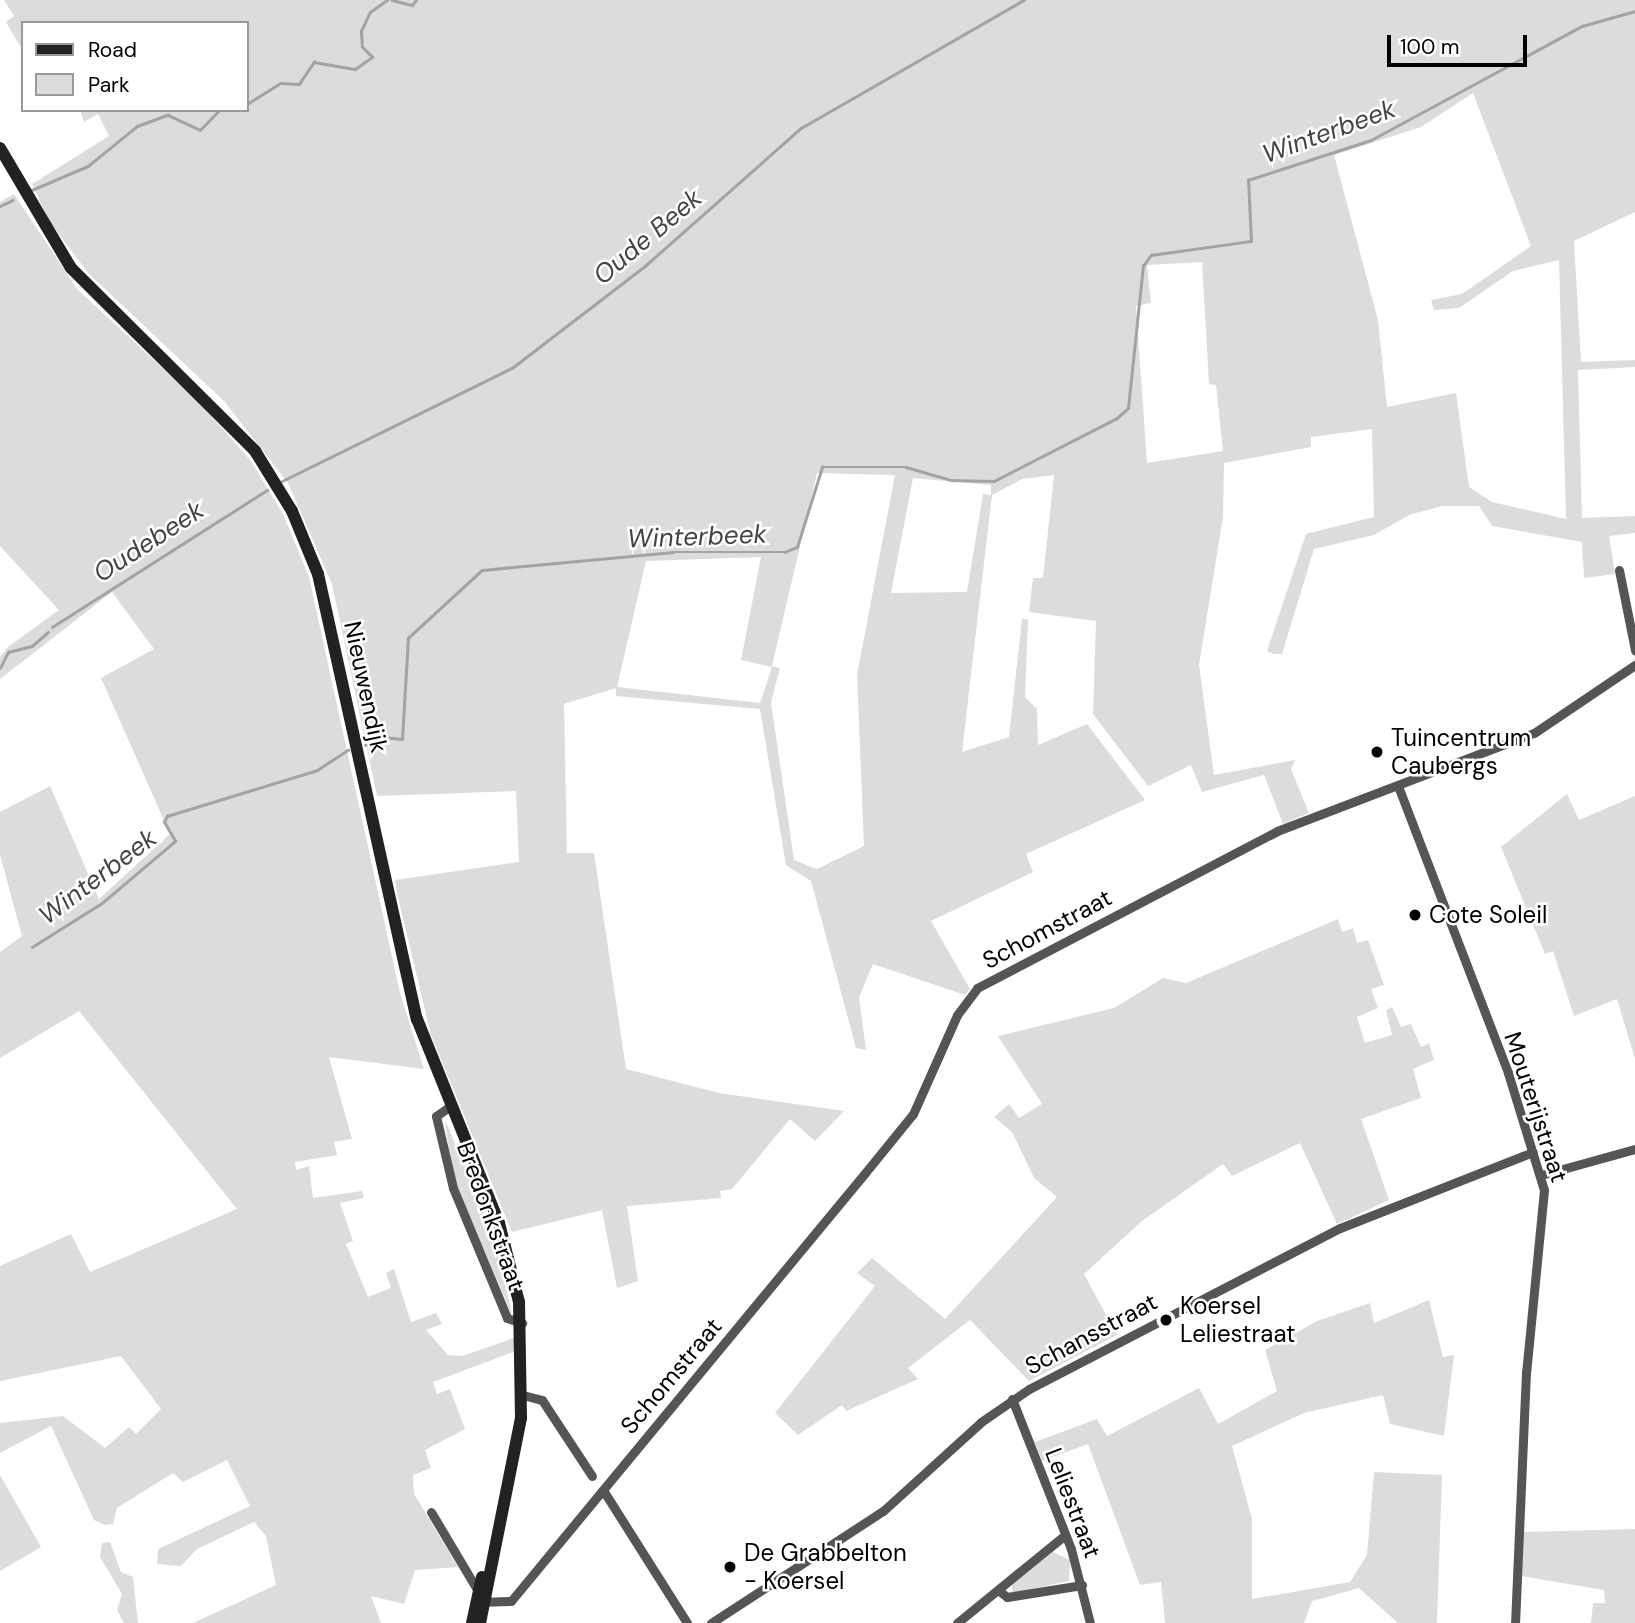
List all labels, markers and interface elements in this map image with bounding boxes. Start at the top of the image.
legend [21,21,248,112]
scale bar [1390,21,1530,65]
text: 100 m [1400,33,1460,61]
text: Road [88,36,137,64]
text: Park [88,71,129,99]
water label: Winterbeek [1258,93,1400,171]
water label: Oude Beek [587,183,709,291]
water label: Oudebeek [88,495,210,589]
water label: Winterbeek [627,519,767,555]
street label: Nieuwendijk [338,619,394,755]
place label: Tuincentrum Caubergs [1391,724,1531,780]
marker: Tuincentrum Caubergs [1369,744,1385,760]
water label: Winterbeek [33,823,163,931]
street label: Schomstraat [978,883,1116,975]
place label: Cote Soleil [1429,901,1547,929]
marker: Cote Soleil [1407,907,1423,923]
street label: Mouterijstraat [1498,1028,1574,1186]
street label: Bredonkstraat [451,1138,531,1294]
street label: Schansstraat [1020,1287,1162,1381]
place label: Koersel Leliestraat [1180,1292,1296,1348]
street label: Schomstraat [614,1312,728,1440]
marker: Koersel Leliestraat [1158,1312,1174,1328]
street label: Leliestraat [1039,1444,1107,1562]
place label: De Grabbelton - Koersel [744,1539,907,1595]
marker: De Grabbelton - Koersel [722,1559,738,1575]

